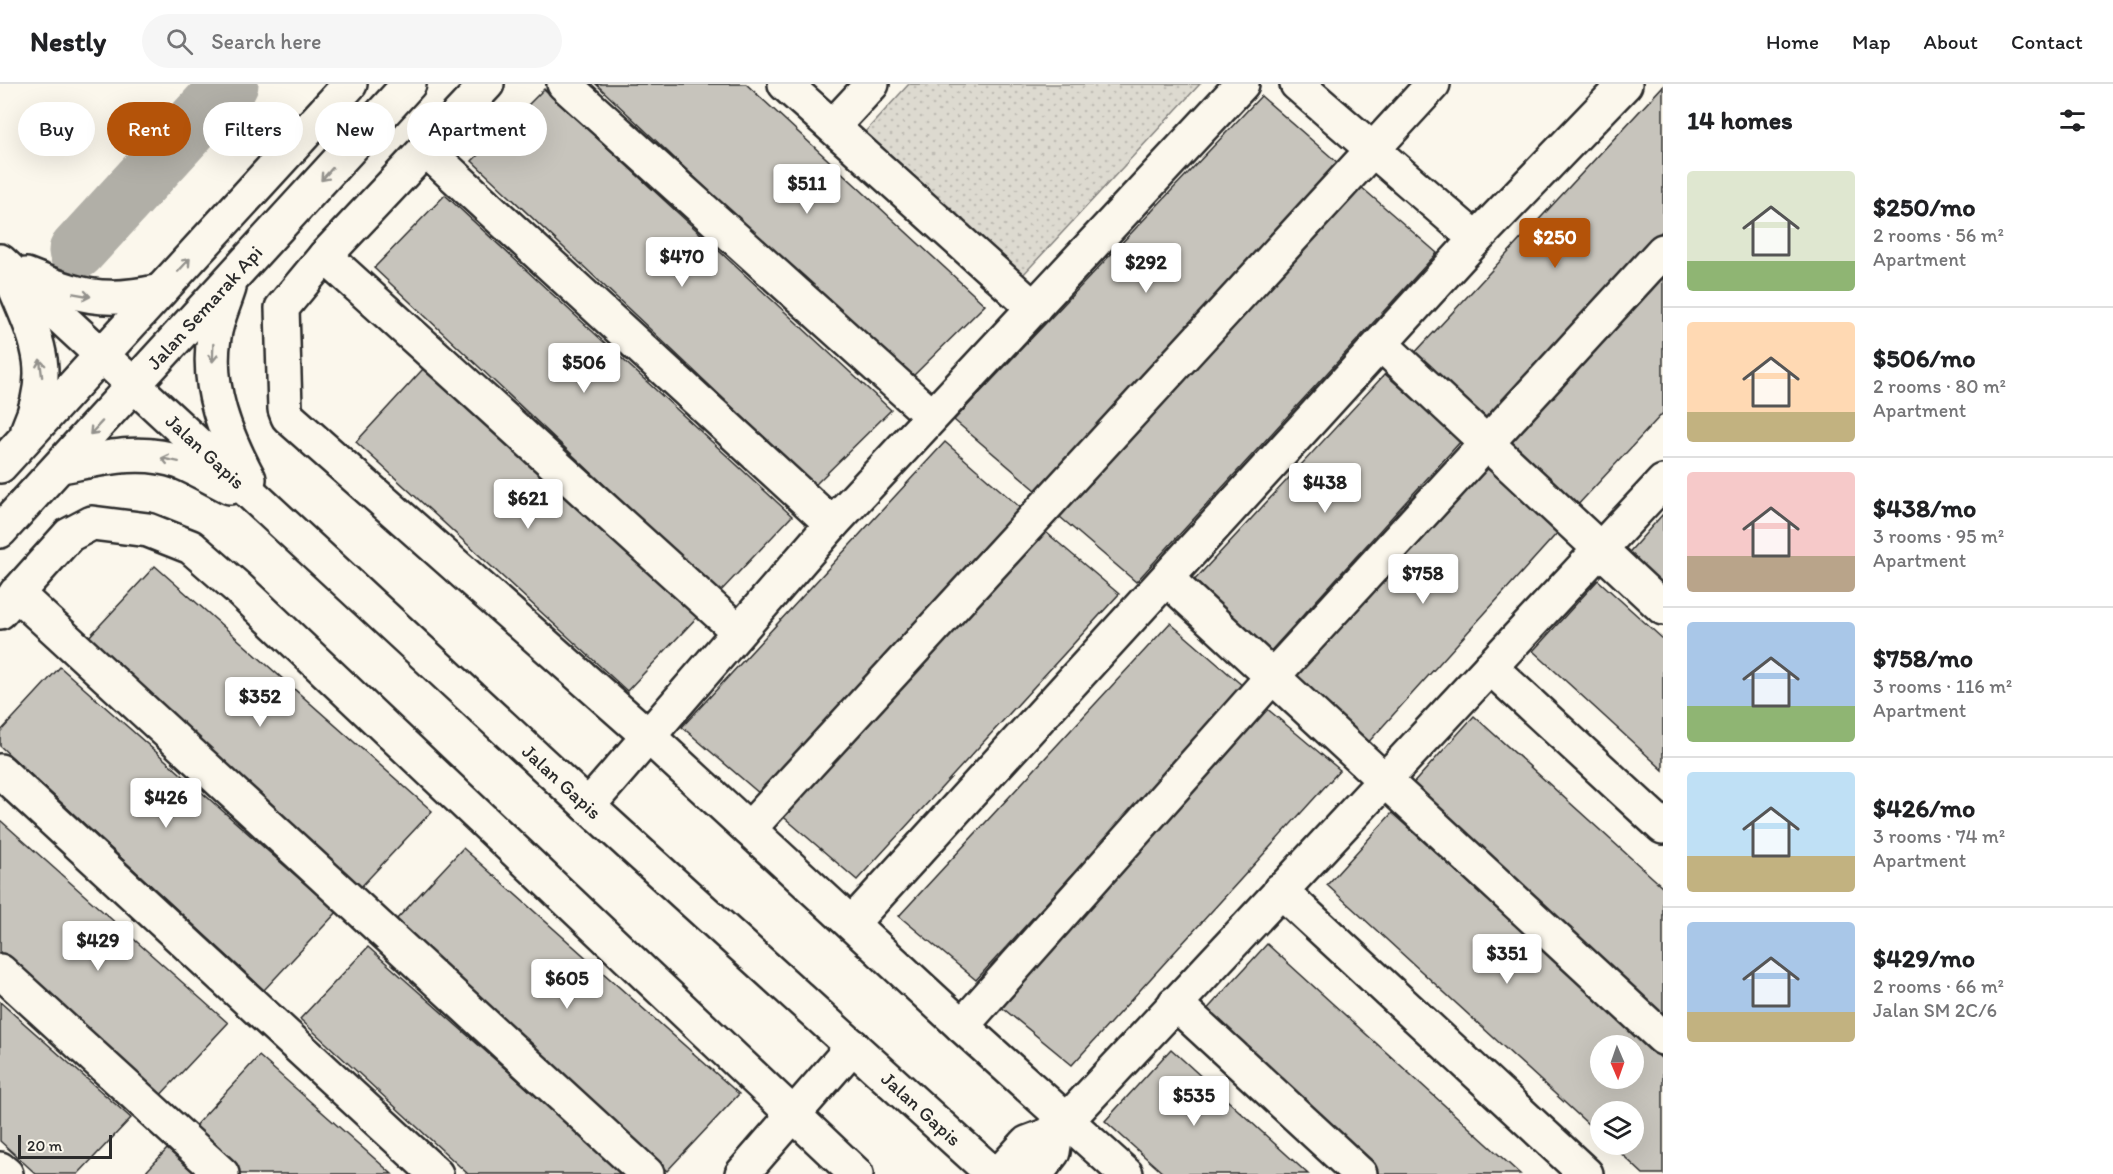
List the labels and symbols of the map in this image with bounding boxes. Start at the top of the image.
pin: $511 [771,164,843,215]
one-way arrow [320,166,334,181]
pin: $250 [1519,218,1591,269]
pin: $470 [646,237,718,288]
street label: Jalan Semarak Api [142,240,267,374]
pin: $292 [1110,243,1182,294]
one-way arrow [177,258,191,273]
one-way arrow [72,290,92,301]
one-way arrow [207,343,219,363]
pin: $506 [548,343,620,394]
one-way arrow [36,358,47,378]
street label: Jalan Gapis [161,409,250,494]
one-way arrow [89,420,103,435]
one-way arrow [161,454,180,466]
pin: $438 [1289,463,1361,514]
pin: $621 [492,479,564,530]
pin: $758 [1387,554,1459,605]
pin: $352 [224,677,296,728]
street label: Jalan Gapis [517,739,606,824]
pin: $426 [130,778,202,829]
pin: $429 [62,921,134,972]
pin: $351 [1471,934,1543,985]
pin: $605 [531,959,603,1010]
north arrow [1590,1035,1644,1089]
street label: Jalan Gapis [876,1067,966,1151]
pin: $535 [1158,1076,1230,1127]
scale bar [18,1132,112,1160]

